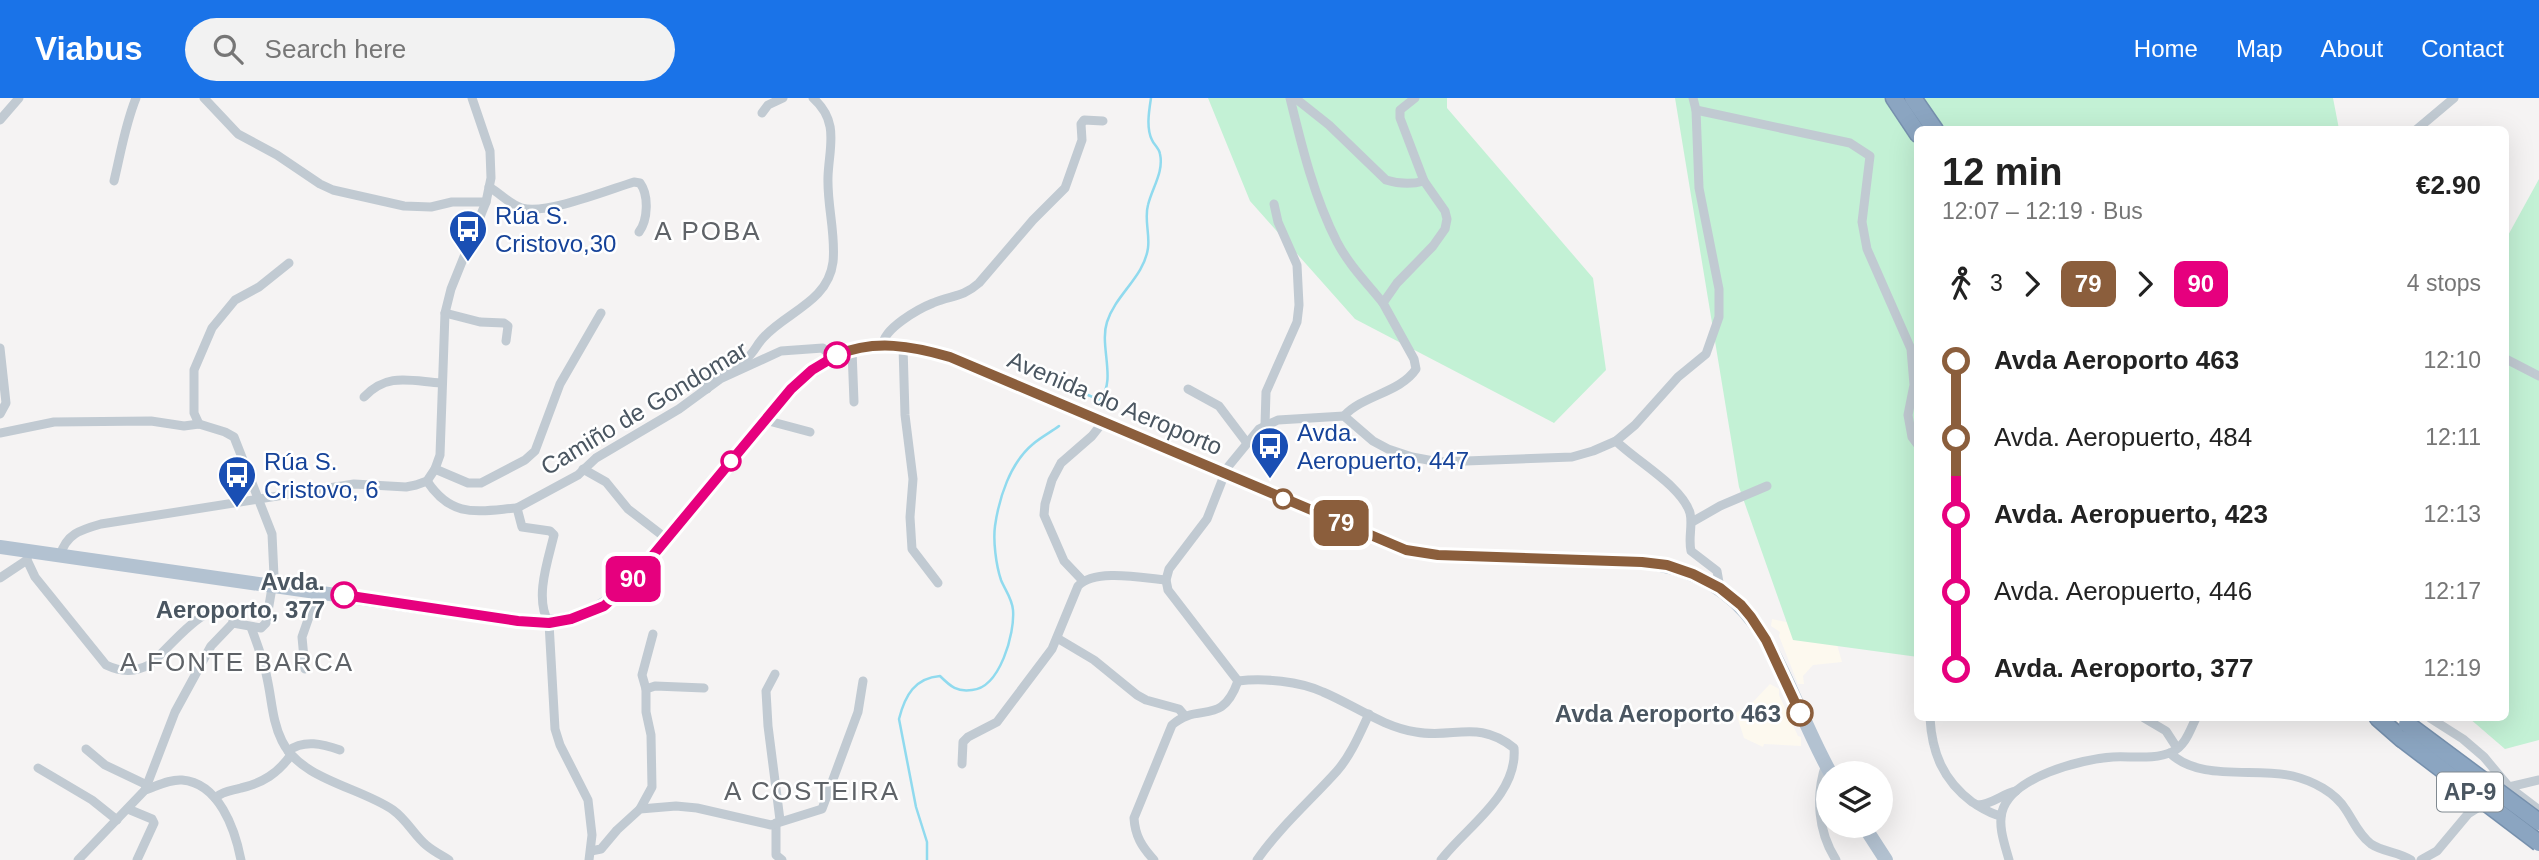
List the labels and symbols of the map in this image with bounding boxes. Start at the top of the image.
place label: Rúa S. Cristovo,30 [495,202,616,257]
bus stop icon: Rúa S. Cristovo,30 [447,208,489,263]
district label: A POBA [654,216,762,246]
street label: Camiño de Gondomar [536,336,752,480]
unlabelled marker [824,342,850,368]
street label: Avenida do Aeroporto [1004,346,1226,460]
place label: Avda. Aeropuerto, 447 [1297,419,1469,474]
bus stop icon: Avda. Aeropuerto, 447 [1249,425,1291,480]
place label: Rúa S. Cristovo, 6 [264,448,379,503]
unlabelled marker [721,451,741,471]
bus stop icon: Rúa S. Cristovo, 6 [216,454,258,509]
unlabelled marker [1273,489,1293,509]
line badge: 79 [1310,500,1372,546]
line badge: 90 [602,556,664,602]
place label: Avda. Aeroporto, 377 [156,568,325,623]
marker: Avda. Aeroporto, 377 [331,582,357,608]
district label: A FONTE BARCA [120,647,354,677]
place label: Avda Aeroporto 463 [1555,700,1781,727]
marker: Avda Aeroporto 463 [1787,700,1813,726]
road number: AP-9 [2437,772,2503,812]
district label: A COSTEIRA [724,776,900,806]

